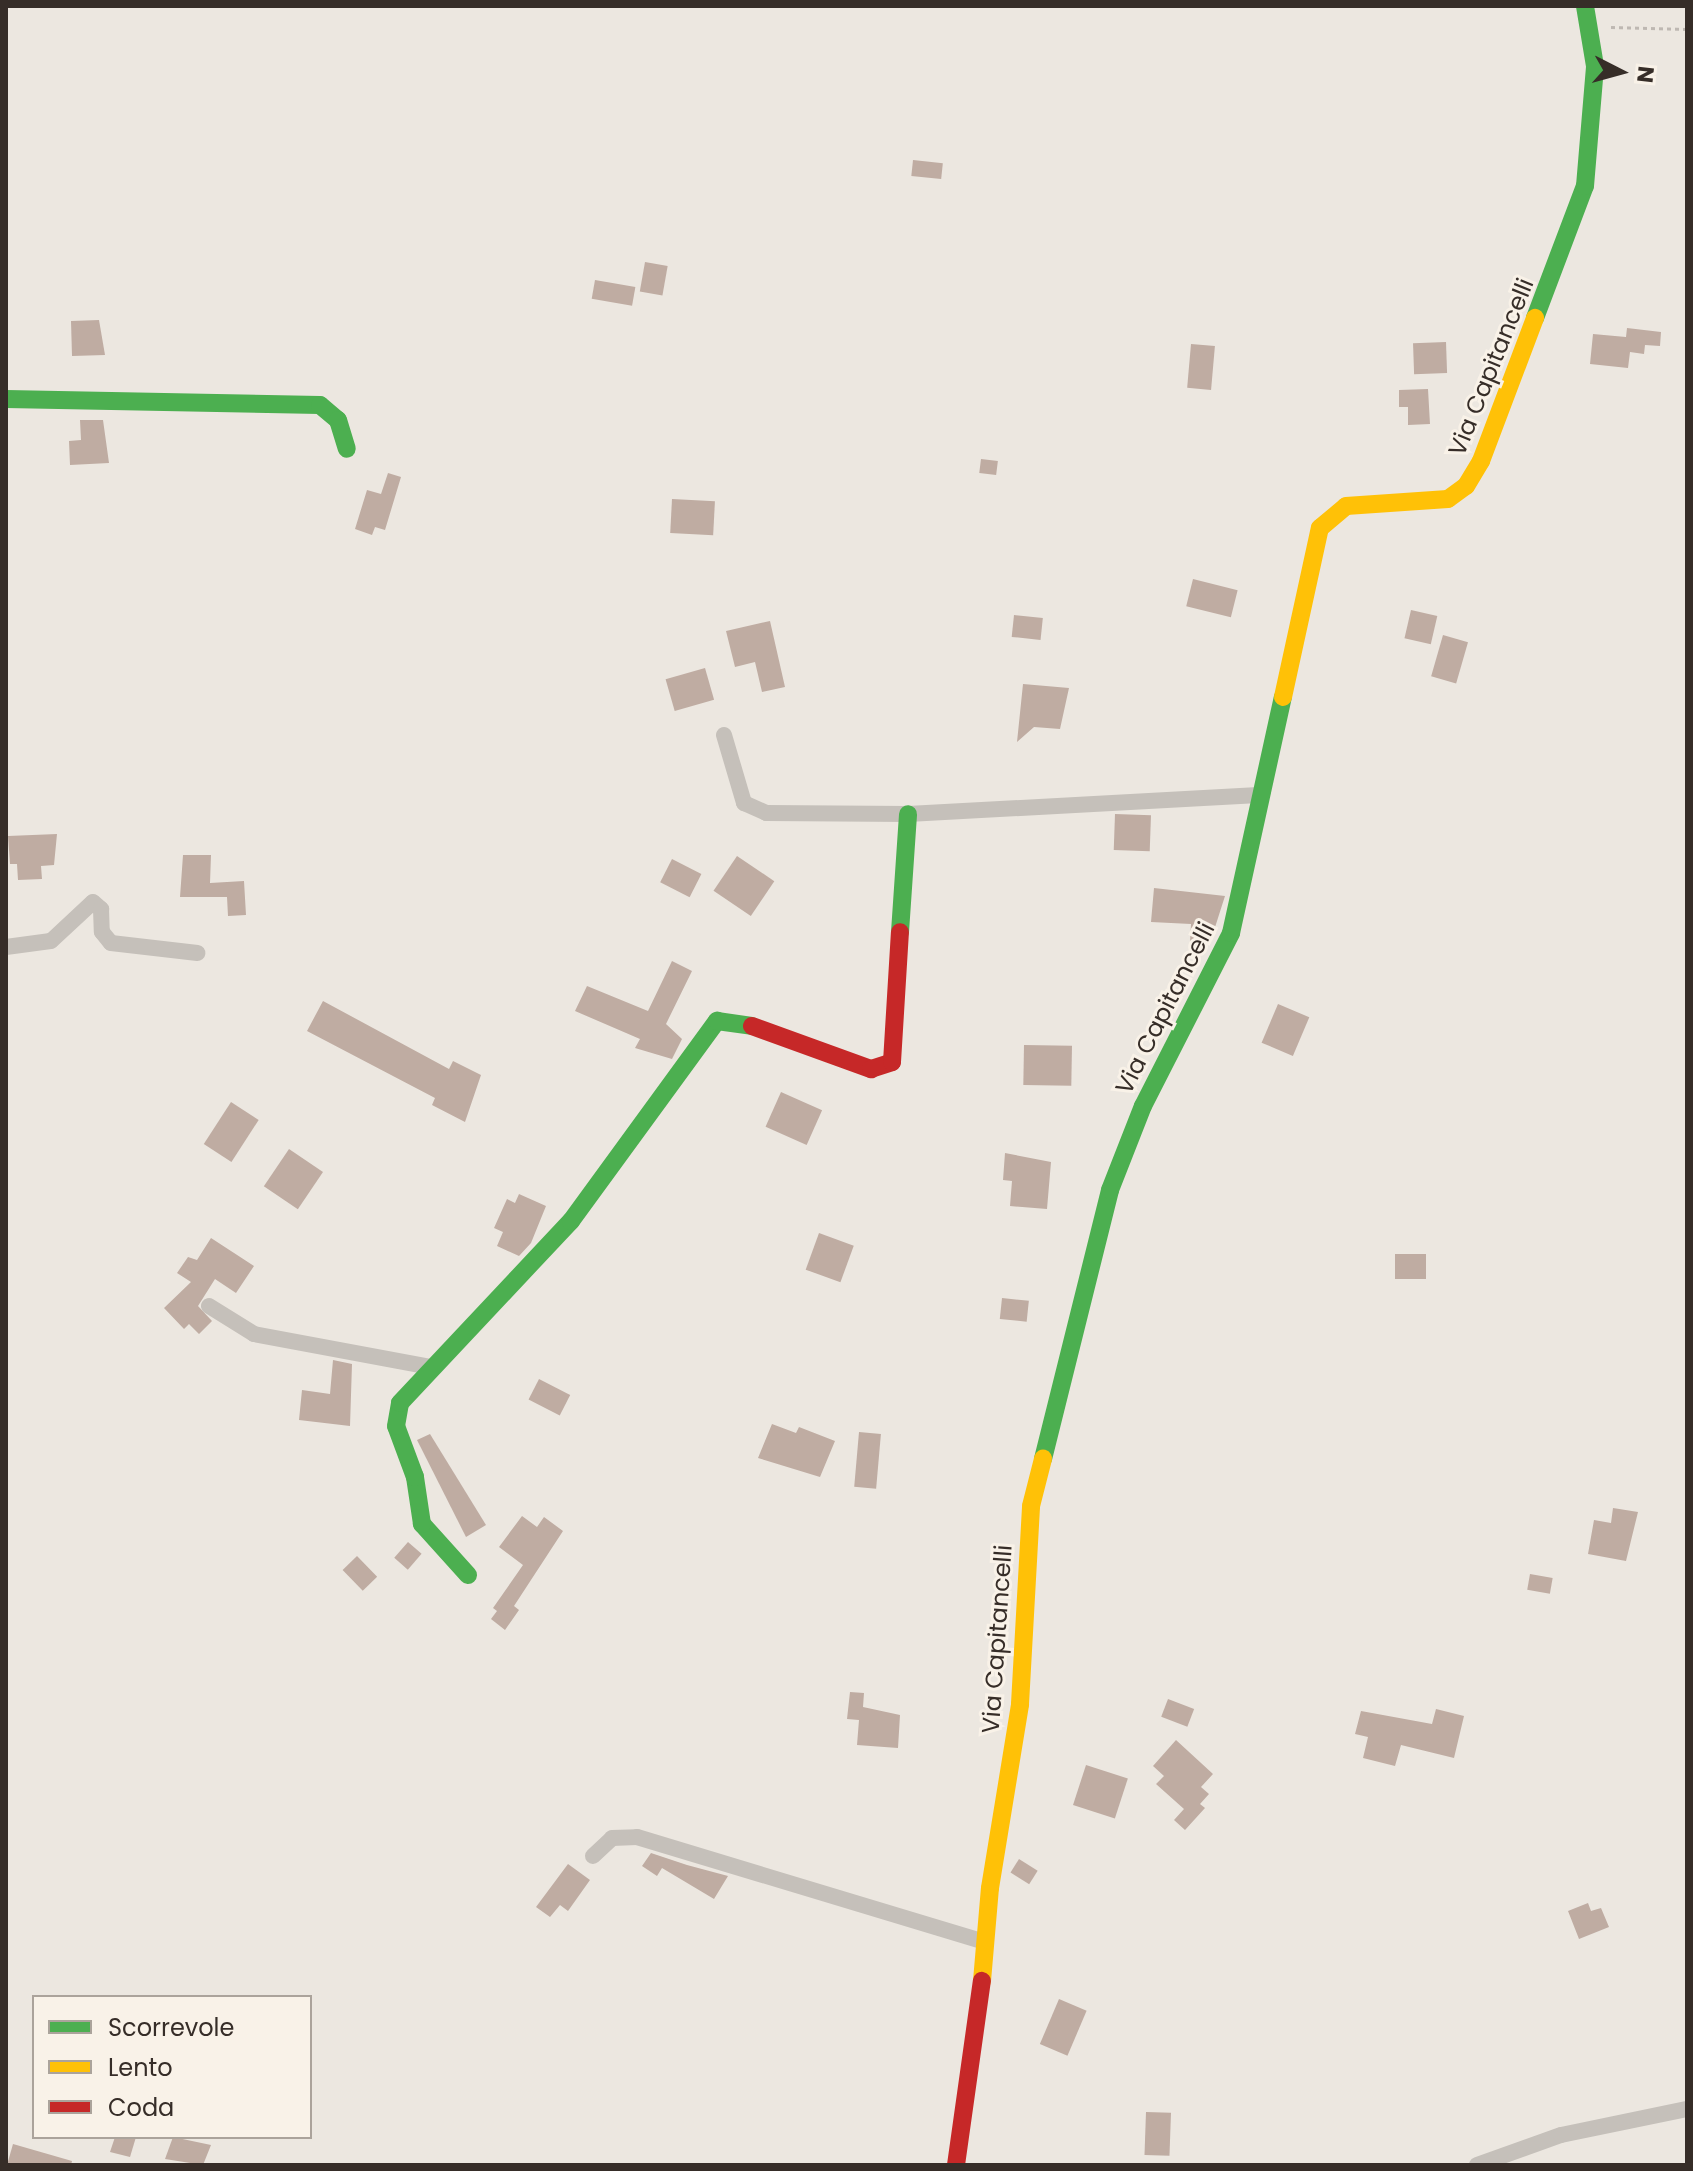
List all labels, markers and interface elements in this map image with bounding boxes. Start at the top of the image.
north arrow [1581,32,1661,112]
text: N [1629,65,1662,84]
street label: Via Capitancelli [1442,274,1540,460]
street label: Via Capitancelli [1109,917,1221,1099]
street label: Via Capitancelli [976,1544,1018,1734]
legend [32,1995,312,2139]
text: Scorrevole [108,2011,234,2044]
text: Lento [108,2051,173,2084]
text: Coda [108,2091,174,2124]

